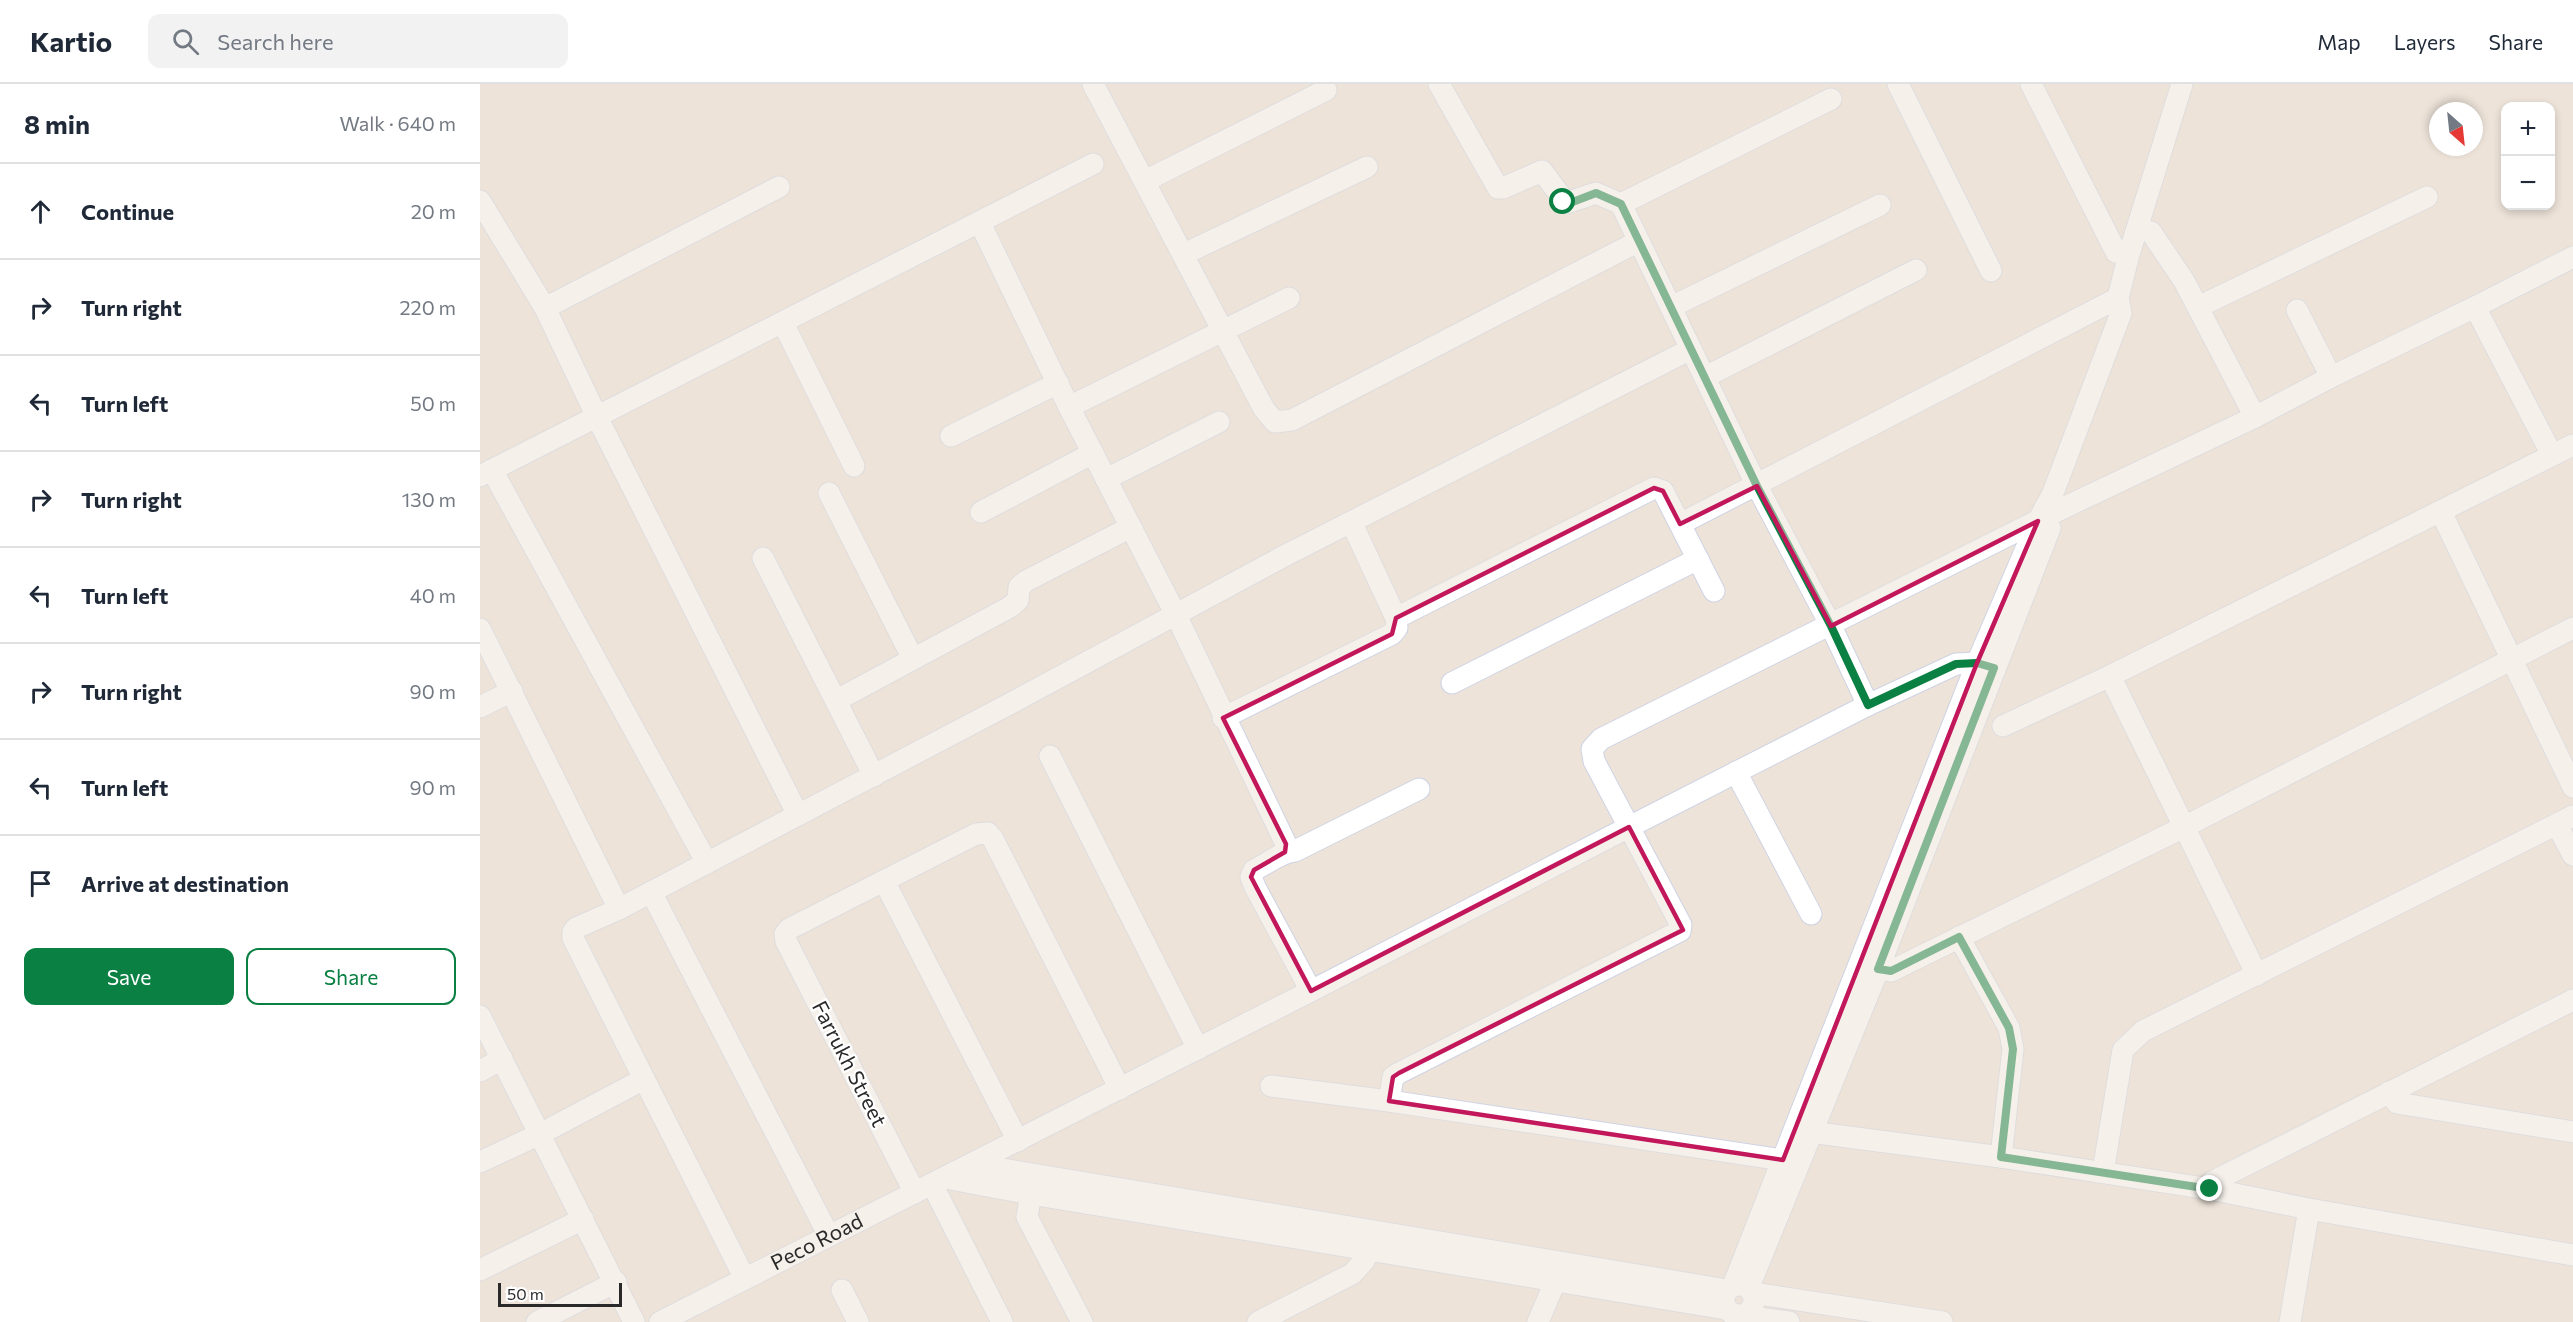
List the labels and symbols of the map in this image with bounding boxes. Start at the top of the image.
north arrow [2429,102,2483,156]
route start [1549,188,1575,214]
street label: Farrukh Street [808,996,893,1130]
route end [2196,1175,2222,1201]
street label: Peco Road [766,1207,866,1275]
scale bar [498,1280,622,1308]

